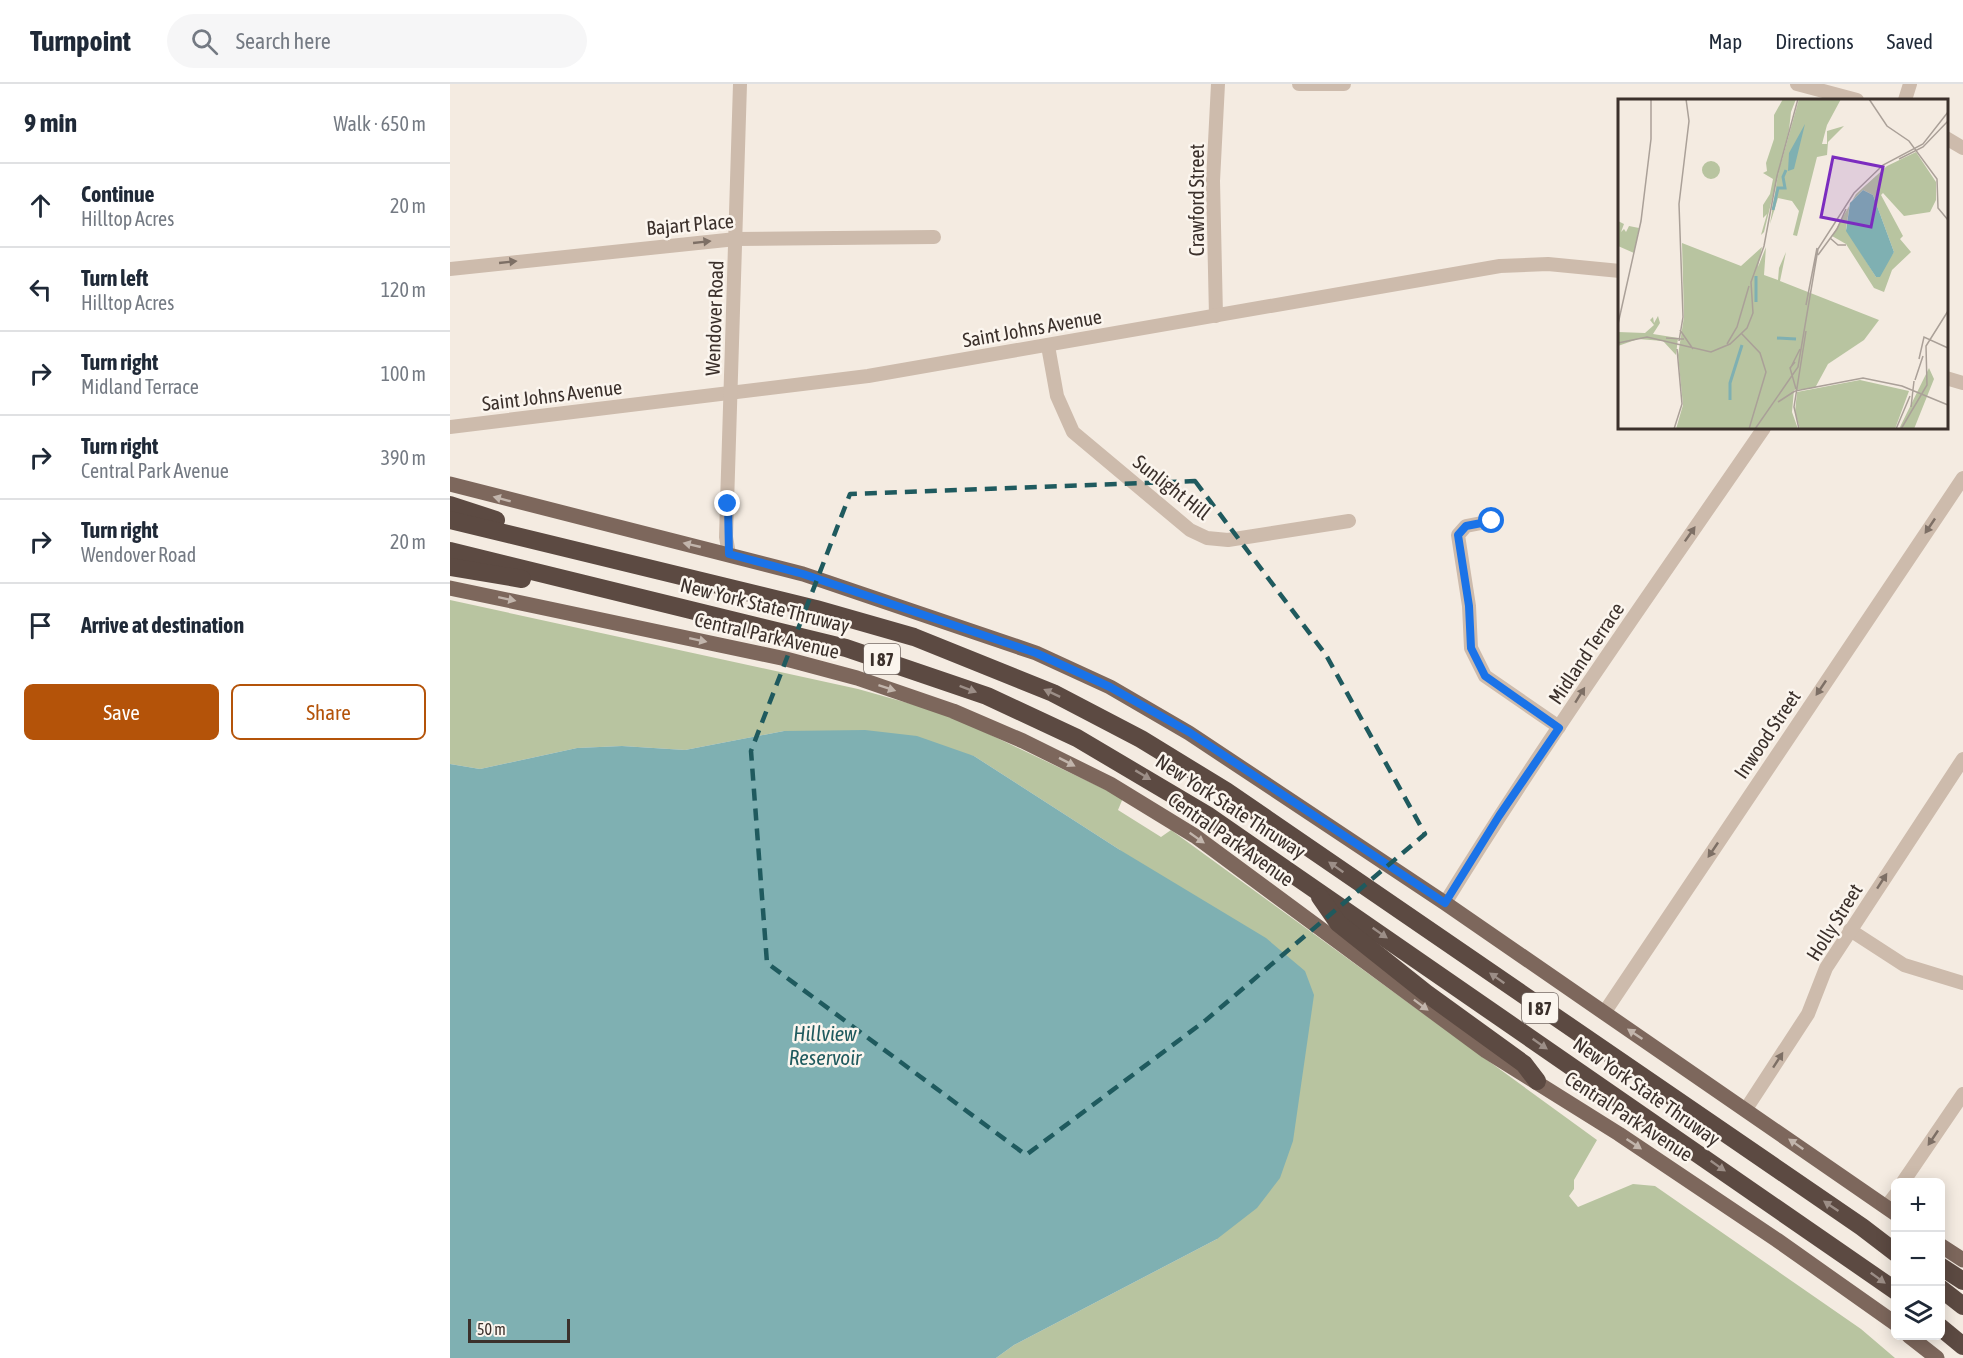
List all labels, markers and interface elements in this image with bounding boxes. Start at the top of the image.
search box [167,14,587,68]
text: Turnpoint [30,25,131,57]
icon: search [188,25,221,58]
text: Search here [236,28,331,54]
text: Map [1708,29,1742,53]
text: Directions [1775,29,1854,53]
text: Saved [1887,29,1933,53]
inset map [1618,99,1948,429]
text: 9 min [24,108,77,138]
text: Walk · 650 m [334,112,426,135]
street label: Crawford Street [1185,143,1208,256]
text: Continue [81,181,155,207]
icon: ahead [24,189,57,222]
text: 20 m [390,194,426,217]
text: Hilltop Acres [81,207,174,230]
street label: Bajart Place [645,209,735,239]
one-way arrow [693,237,712,247]
one-way arrow [499,258,518,267]
street label: Wendover Road [700,260,728,376]
text: Turn left [81,265,148,291]
icon: left [24,273,57,306]
text: 120 m [381,278,426,301]
text: Hilltop Acres [81,291,174,314]
street label: Saint Johns Avenue [961,304,1103,352]
text: Turn right [81,349,158,375]
icon: right [24,357,57,390]
text: 100 m [381,362,426,385]
text: Midland Terrace [81,375,199,398]
street label: Saint Johns Avenue [481,375,623,415]
text: Turn right [81,433,158,459]
icon: right [24,441,57,474]
text: 390 m [381,446,426,469]
street label: Sunlight Hill [1129,450,1216,525]
text: Central Park Avenue [81,459,229,482]
route end [714,490,740,516]
one-way arrow [493,493,512,503]
route start [1478,507,1504,533]
text: Turn right [81,517,158,543]
one-way arrow [1924,518,1936,534]
icon: right [24,525,57,558]
one-way arrow [1684,527,1696,543]
text: 20 m [390,530,426,553]
one-way arrow [682,540,701,549]
text: Wendover Road [81,543,196,566]
street label: New York State Thruway [678,573,852,637]
one-way arrow [498,595,517,605]
street label: Midland Terrace [1544,598,1628,708]
street label: Central Park Avenue [692,607,842,663]
icon: arrive [24,609,57,642]
text: Arrive at destination [81,612,244,638]
one-way arrow [689,636,708,645]
road number: I 87 [864,644,900,674]
one-way arrow [1816,680,1827,697]
button: Save [24,684,219,740]
button: Share [231,684,426,740]
one-way arrow [878,684,896,693]
one-way arrow [959,684,977,694]
street label: Inwood Street [1729,685,1805,782]
one-way arrow [1574,687,1585,703]
one-way arrow [1044,688,1061,697]
street label: New York State Thruway [1152,749,1310,863]
one-way arrow [1058,758,1075,767]
one-way arrow [1135,769,1151,780]
street label: Central Park Avenue [1164,787,1298,891]
one-way arrow [1189,832,1205,843]
one-way arrow [1708,842,1719,858]
one-way arrow [1328,862,1344,873]
one-way arrow [1877,873,1888,889]
street label: Holly Street [1801,879,1867,965]
one-way arrow [1371,927,1387,939]
one-way arrow [1489,972,1505,984]
road number: I 87 [1522,993,1558,1023]
one-way arrow [1412,999,1428,1011]
water label: Hillview Reservoir [789,1021,862,1069]
one-way arrow [1627,1029,1643,1040]
street label: New York State Thruway [1569,1032,1725,1150]
one-way arrow [1532,1038,1548,1049]
one-way arrow [1772,1052,1783,1068]
street label: Central Park Avenue [1561,1066,1697,1166]
one-way arrow [1928,1130,1939,1146]
one-way arrow [1625,1138,1641,1150]
one-way arrow [1788,1139,1804,1150]
one-way arrow [1709,1161,1726,1172]
map controls [1891,1178,1945,1340]
button: + [1891,1178,1945,1232]
one-way arrow [1824,1200,1840,1212]
button: − [1891,1232,1945,1286]
one-way arrow [1869,1272,1885,1284]
button: layers [1891,1286,1945,1340]
scale bar [468,1316,570,1344]
text: 50 m [477,1320,506,1338]

